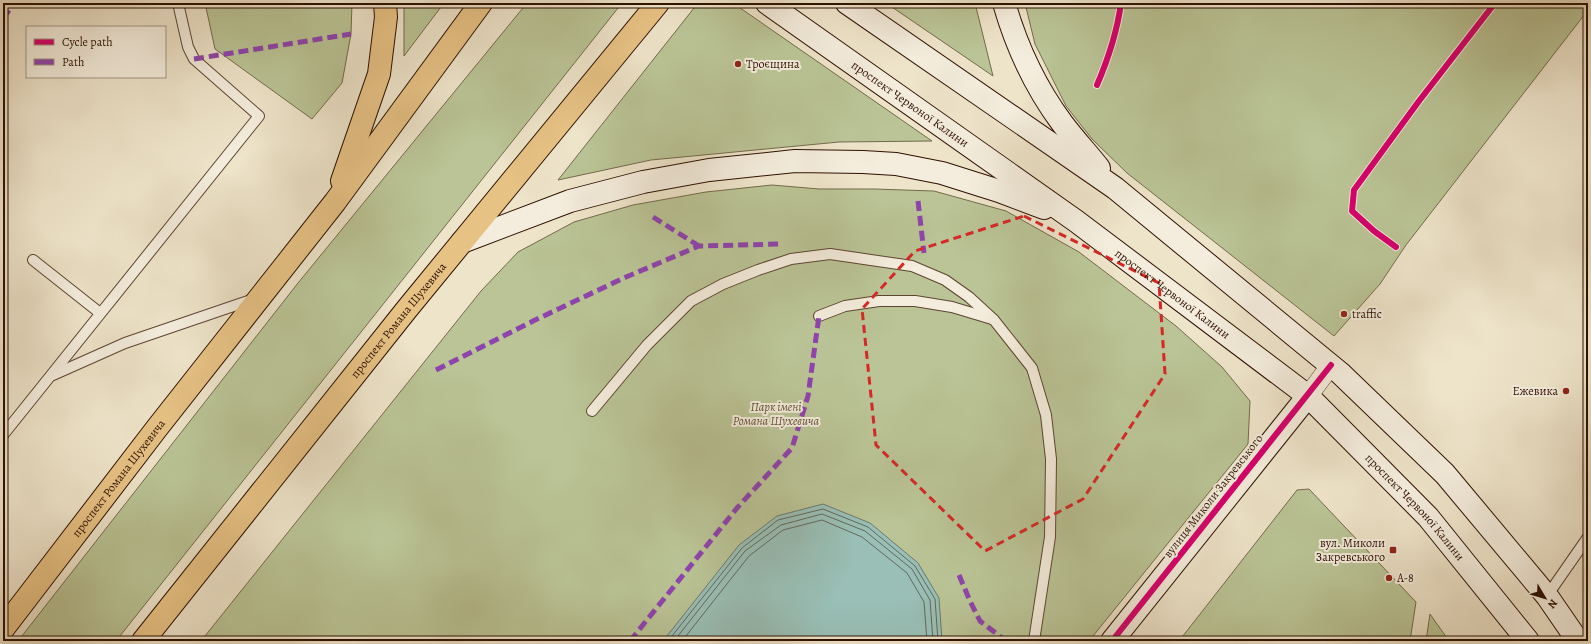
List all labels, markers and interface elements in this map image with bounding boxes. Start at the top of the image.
legend [26,26,166,78]
text: Cycle path [62,34,113,50]
text: Path [62,54,85,70]
place label: Троєщина [746,56,800,72]
street label: проспект Червоної Калини [848,57,972,151]
marker: Троєщина [733,59,743,69]
street label: проспект Червоної Калини [1112,245,1233,342]
street label: проспект Романа Шухевича [347,259,450,382]
place label: traffic [1352,306,1382,322]
marker: traffic [1339,309,1349,319]
place label: Ежевика [1512,383,1558,399]
marker: Ежевика [1561,386,1571,396]
park label: Парк імені Романа Шухевича [733,399,820,429]
street label: проспект Романа Шухевича [68,416,169,540]
street label: вулиця Миколи Закревського [1160,431,1266,561]
street label: проспект Червоної Калини [1362,450,1468,564]
place label: вул. Миколи Закревського [1316,535,1385,565]
marker: вул. Миколи Закревського [1388,545,1398,555]
place label: А-8 [1396,570,1414,586]
marker: А-8 [1384,573,1394,583]
north arrow [1525,578,1565,618]
text: N [1544,596,1561,612]

